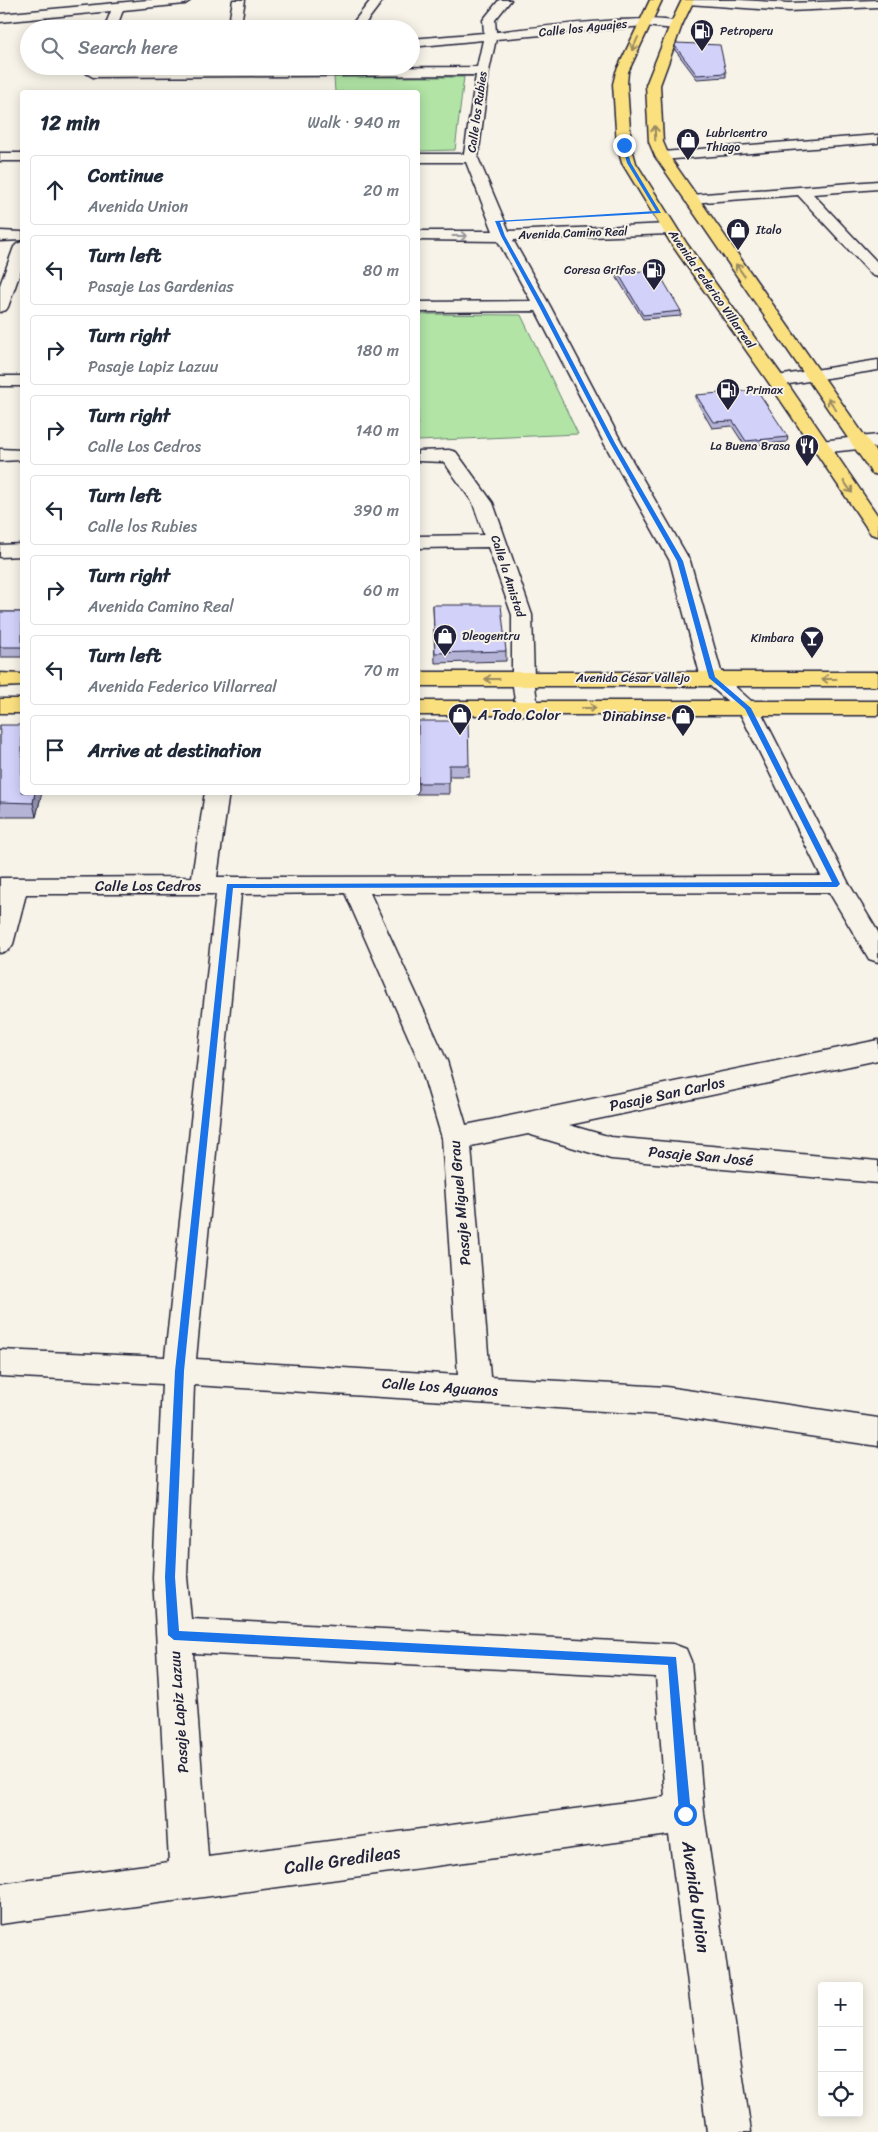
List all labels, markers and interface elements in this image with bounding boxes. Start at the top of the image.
street label: Calle los Aguajes [538,12,629,44]
fuel station icon: Petroperu [689,18,715,52]
search box [20,20,420,75]
place label: Petroperu [720,20,774,42]
text: Search here [78,31,178,64]
icon: search [38,34,66,62]
one-way arrow [629,36,639,51]
street label: Calle los Rubies [460,70,494,154]
text: 12 min [40,104,100,142]
text: Walk · 940 m [308,108,400,137]
place label: Lubricentro Thiago [706,122,767,158]
one-way arrow [651,125,660,141]
shop icon: Lubricentro Thiago [675,127,701,161]
route end [613,134,636,157]
text: Continue [88,159,164,192]
icon: ahead [41,176,69,204]
text: 20 m [363,176,399,205]
text: Avenida Union [88,192,188,221]
shop icon: Italo [725,217,751,251]
place label: Italo [755,219,782,241]
street label: Avenida Camino Real [517,220,629,246]
street label: Avenida Federico Villarreal [662,224,762,354]
one-way arrow [452,231,468,241]
text: Turn left [88,239,161,272]
icon: left [41,256,69,284]
text: 80 m [363,256,399,285]
fuel station icon: Coresa Grifos [641,257,667,291]
place label: Coresa Grifos [564,259,636,281]
one-way arrow [735,263,745,277]
text: Pasaje Las Gardenias [88,272,234,301]
text: Turn right [88,319,170,352]
icon: right [41,336,69,364]
text: 180 m [356,336,399,365]
text: Pasaje Lapiz Lazuu [88,352,218,381]
fuel station icon: Primax [715,377,741,411]
place label: Primax [746,379,784,401]
one-way arrow [827,397,837,411]
text: Turn right [88,399,170,432]
icon: right [41,416,69,444]
text: 140 m [356,416,399,445]
text: Calle Los Cedros [88,432,201,461]
restaurant icon: La Buena Brasa [794,433,820,467]
place label: La Buena Brasa [710,435,790,457]
text: Turn left [88,479,161,512]
one-way arrow [843,480,853,494]
icon: left [41,496,69,524]
text: 390 m [354,496,399,525]
text: Calle los Rubies [88,512,197,541]
street label: Calle la Amistad [484,532,532,622]
text: Turn right [88,559,170,592]
icon: right [41,576,69,604]
text: 60 m [363,576,399,605]
text: Avenida Camino Real [88,592,234,621]
shop icon: Dleogentru [432,623,458,657]
place label: Dleogentru [462,625,520,647]
bar icon: Kimbara [799,625,825,659]
place label: Kimbara [751,627,794,649]
text: Turn left [88,639,161,672]
icon: left [41,656,69,684]
text: 70 m [363,656,399,685]
street label: Avenida César Vallejo [575,667,690,689]
text: Avenida Federico Villarreal [88,672,277,701]
one-way arrow [484,674,500,684]
one-way arrow [822,674,838,683]
shop icon: A Todo Color [447,702,473,736]
place label: A Todo Color [477,702,561,728]
one-way arrow [580,703,596,713]
place label: Dinabinse [602,703,666,729]
shop icon: Dinabinse [670,703,696,737]
text: Arrive at destination [88,734,261,767]
icon: arrive [41,736,69,764]
street label: Calle Los Cedros [95,873,202,899]
street label: Pasaje San Carlos [607,1069,728,1119]
street label: Pasaje San José [647,1138,755,1174]
street label: Pasaje Miguel Grau [442,1139,478,1267]
street label: Calle Los Aguanos [381,1370,500,1404]
street label: Pasaje Lapiz Lazuu [162,1650,196,1774]
route start [674,1803,697,1826]
street label: Calle Gredileas [282,1836,403,1884]
street label: Avenida Union [672,1838,720,1955]
map controls [818,1982,863,2117]
button: + [818,1982,863,2027]
button: − [818,2027,863,2072]
button: locate [818,2072,863,2117]

